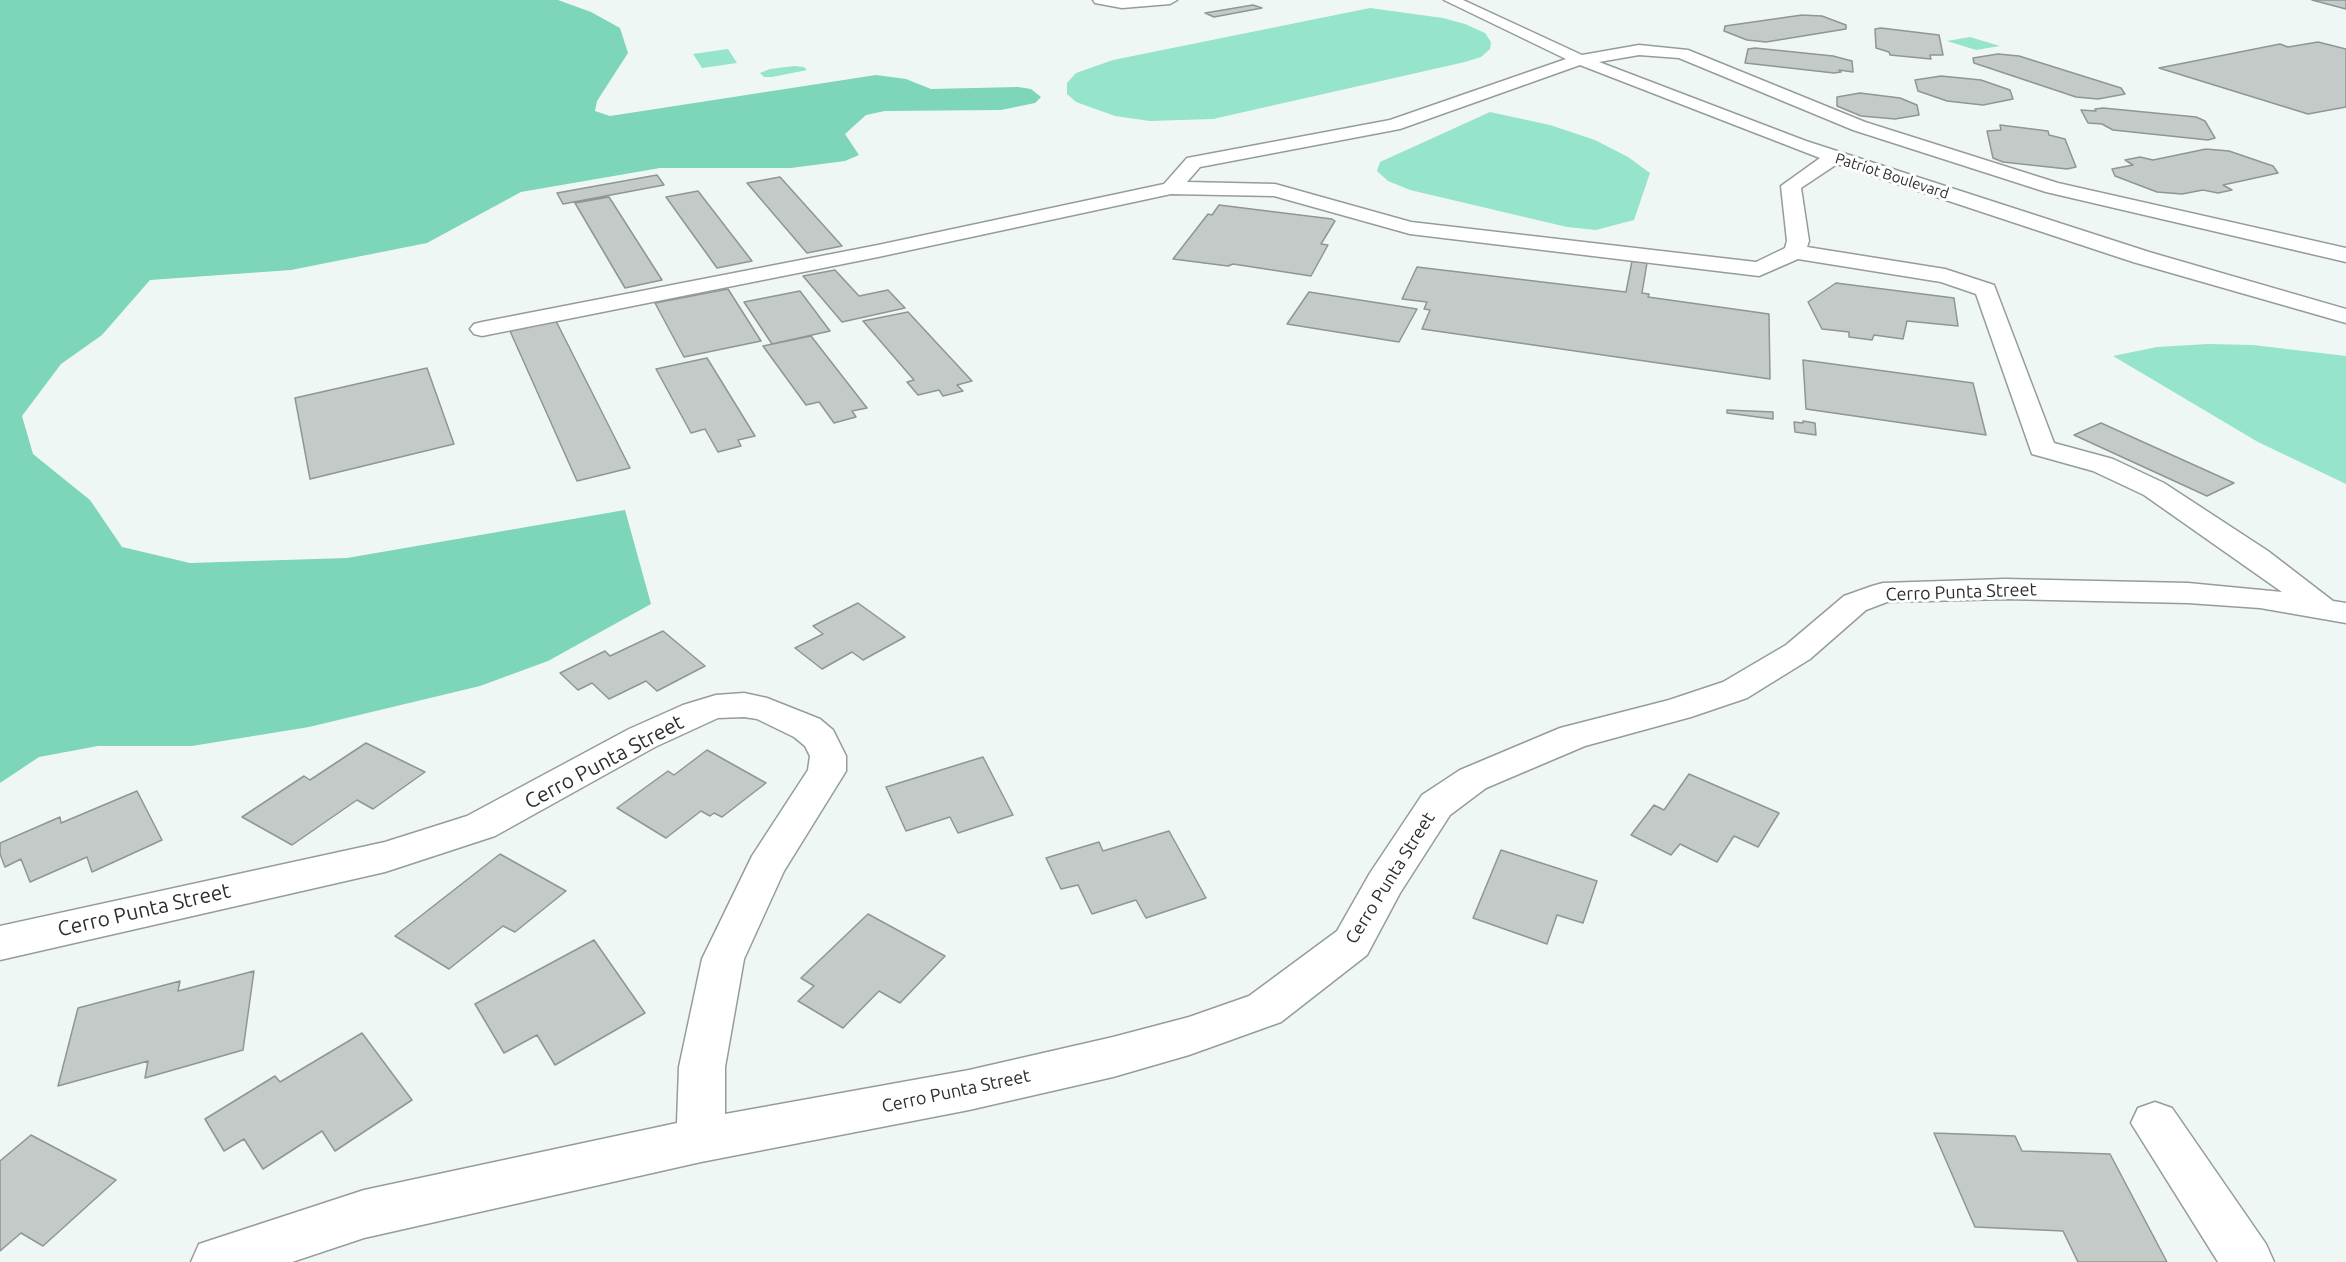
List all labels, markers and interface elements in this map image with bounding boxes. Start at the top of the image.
street label: Patriot Boulevard [1833,149,1951,203]
street label: Cerro Punta Street [1885,579,2037,605]
street label: Cerro Punta Street [520,709,688,815]
street label: Cerro Punta Street [1341,808,1439,948]
street label: Cerro Punta Street [55,878,233,942]
street label: Cerro Punta Street [880,1065,1032,1117]

